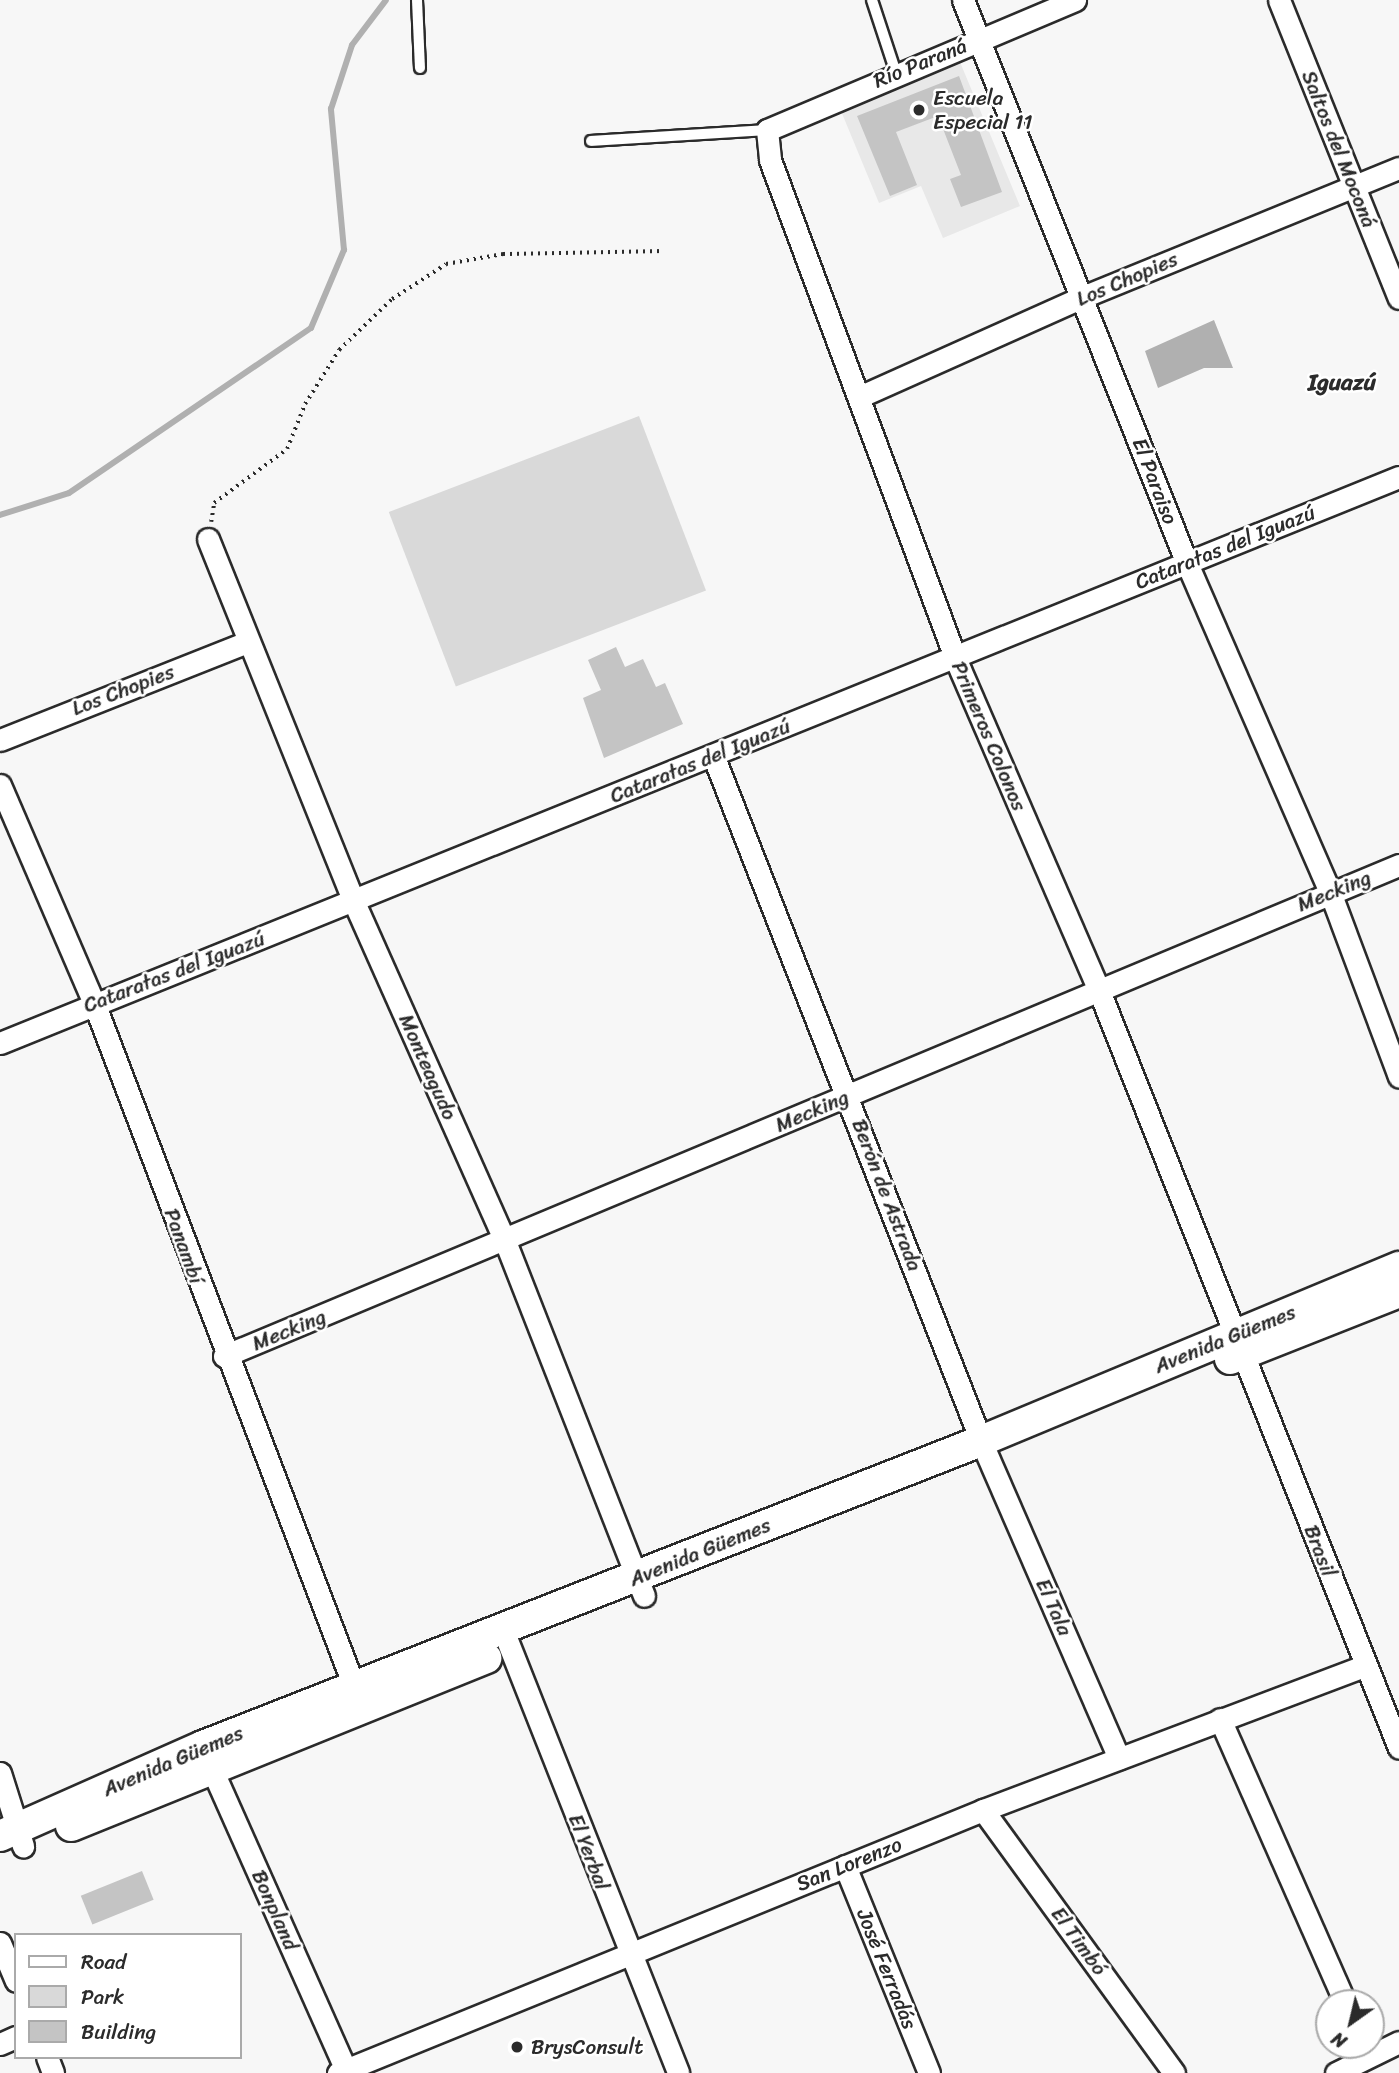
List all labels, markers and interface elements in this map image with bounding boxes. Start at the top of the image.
street label: Río Paraná [869,33,971,93]
street label: Saltos del Moconá [1296,67,1382,231]
place label: Escuela Especial 11 [933,85,1032,135]
marker: Escuela Especial 11 [911,102,927,118]
street label: Los Chopies [1073,247,1181,311]
district label: Iguazú [1308,369,1376,397]
street label: El Paraiso [1127,434,1183,528]
street label: Cataratas del Iguazú [1131,499,1319,595]
street label: Primeros Colonos [946,658,1032,814]
street label: Los Chopies [69,659,177,721]
street label: Cataratas del Iguazú [606,713,794,809]
street label: Mecking [1293,865,1375,917]
street label: Cataratas del Iguazú [80,926,268,1018]
street label: Monteagudo [393,1010,463,1124]
street label: Mecking [771,1084,853,1138]
street label: Berón de Astrada [846,1115,928,1275]
street label: Panambí [159,1205,209,1287]
street label: Avenida Güemes [1151,1299,1299,1379]
street label: Mecking [248,1304,330,1356]
street label: Avenida Güemes [626,1512,774,1592]
street label: Brasil [1299,1521,1341,1581]
street label: El Tala [1030,1574,1078,1640]
street label: Avenida Güemes [99,1720,247,1802]
street label: El Yerbal [563,1810,615,1894]
street label: San Lorenzo [792,1831,906,1897]
street label: Bonpland [246,1866,304,1954]
street label: El Timbó [1046,1902,1112,1980]
street label: José Ferradás [851,1905,923,2033]
legend [14,1933,242,2059]
text: Road [81,1943,126,1981]
text: Park [81,1978,124,2016]
north arrow [1315,1989,1385,2059]
text: Building [81,2013,156,2051]
text: N [1324,2023,1354,2058]
place label: BrysConsult [531,2034,644,2060]
marker: BrysConsult [509,2039,525,2055]

